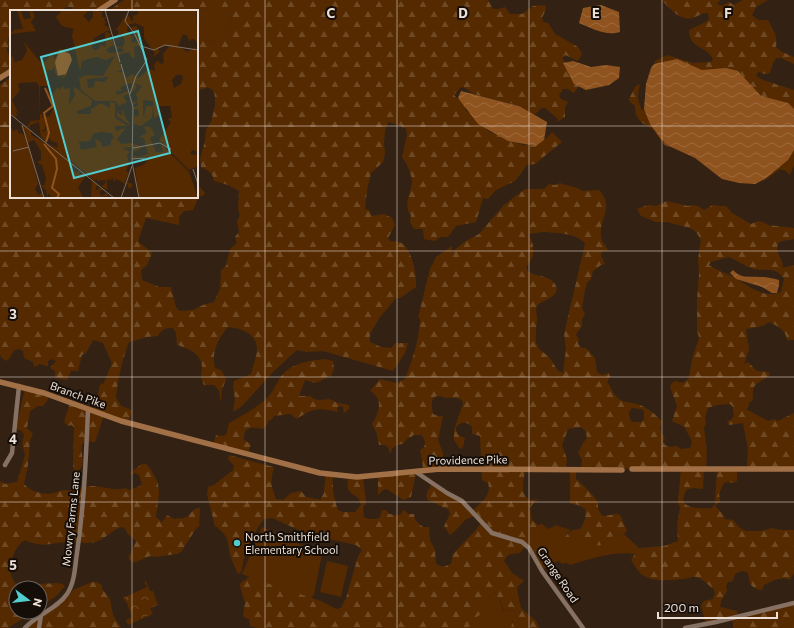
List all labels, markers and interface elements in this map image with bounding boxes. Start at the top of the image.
text: C [327,5,336,21]
text: D [458,5,468,21]
text: E [592,5,600,21]
text: F [724,5,732,21]
inset map [10,10,198,198]
text: 3 [9,306,17,322]
street label: Branch Pike [48,378,108,411]
text: 4 [9,431,17,447]
street label: Providence Pike [428,452,508,467]
street label: Mowry Farms Lane [59,471,82,567]
place label: North Smithfield Elementary School [245,530,338,556]
marker: North Smithfield Elementary School [232,538,242,548]
street label: Grange Road [535,545,582,605]
text: 5 [9,557,17,573]
north arrow [8,580,48,620]
scale bar [658,594,777,620]
text: N [31,597,45,608]
text: 200 m [664,600,699,614]

